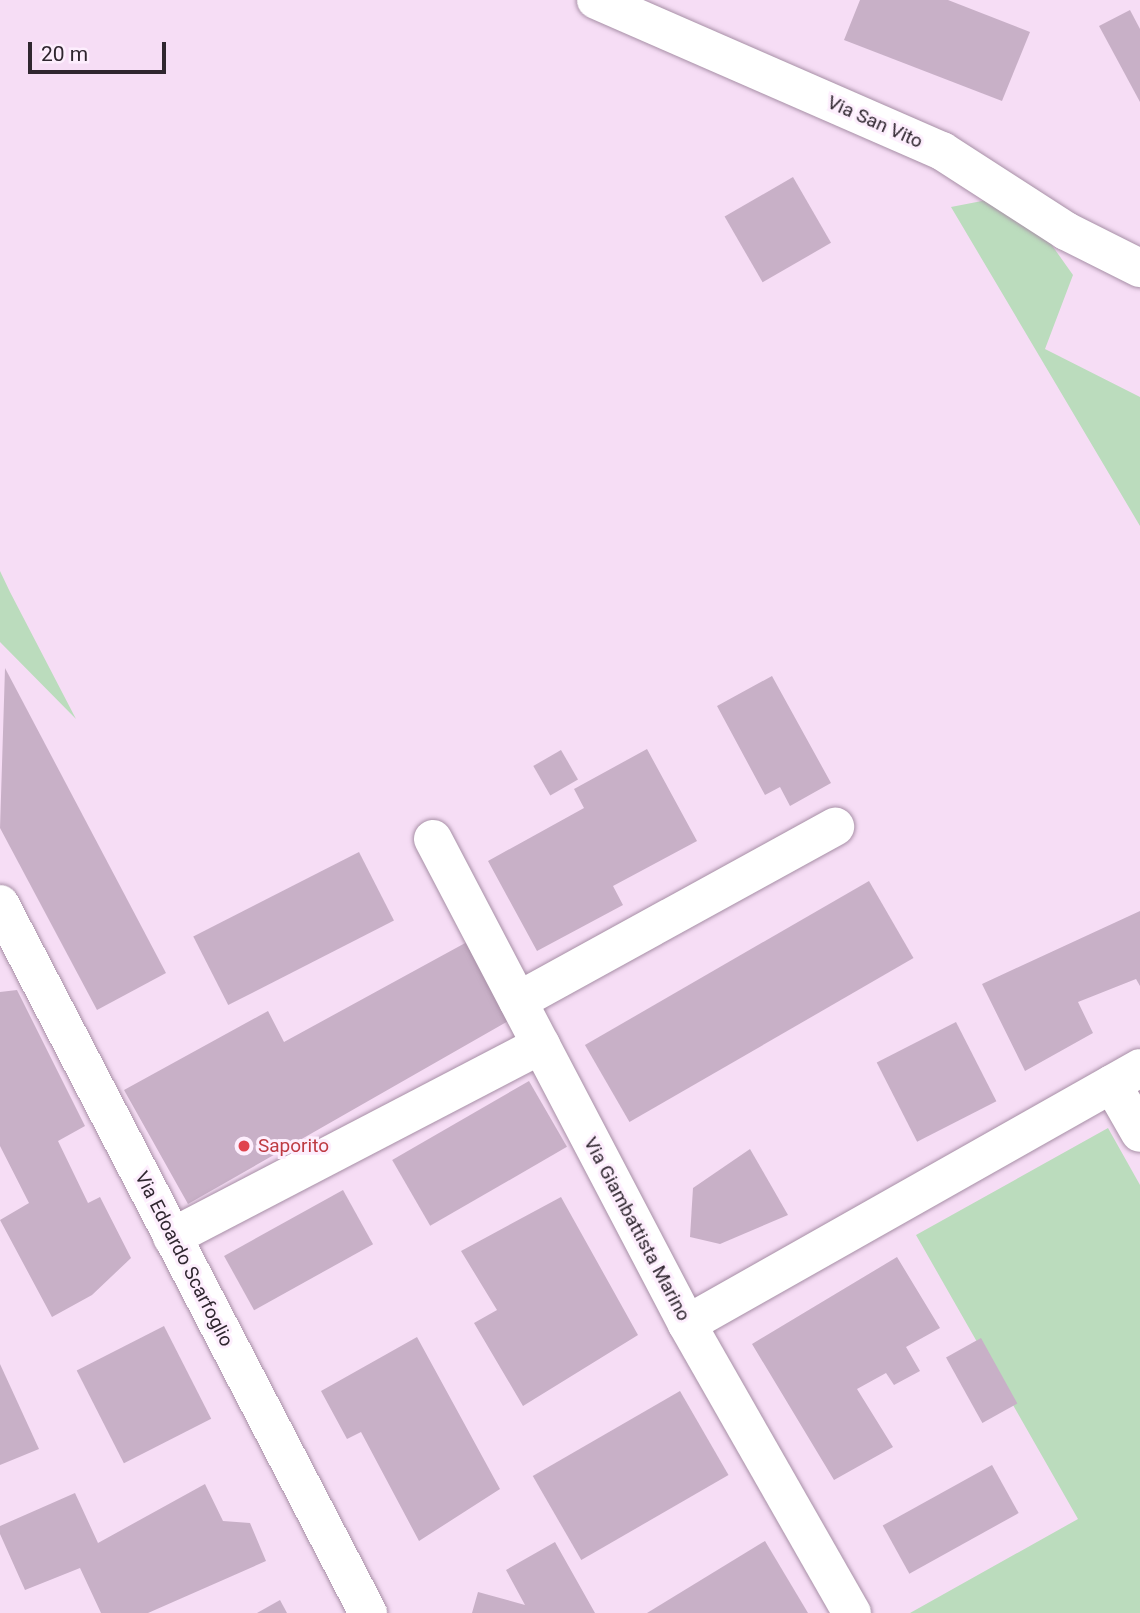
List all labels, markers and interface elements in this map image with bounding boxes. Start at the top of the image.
scale bar [32,28,170,72]
text: 20 m [41,42,88,66]
street label: Via San Vito [824,91,926,153]
street label: Via Giambattista Marino [579,1133,695,1325]
place label: Saporito [258,1135,329,1157]
marker: Saporito [236,1138,252,1154]
street label: Via Edoardo Scarfoglio [130,1168,238,1350]

